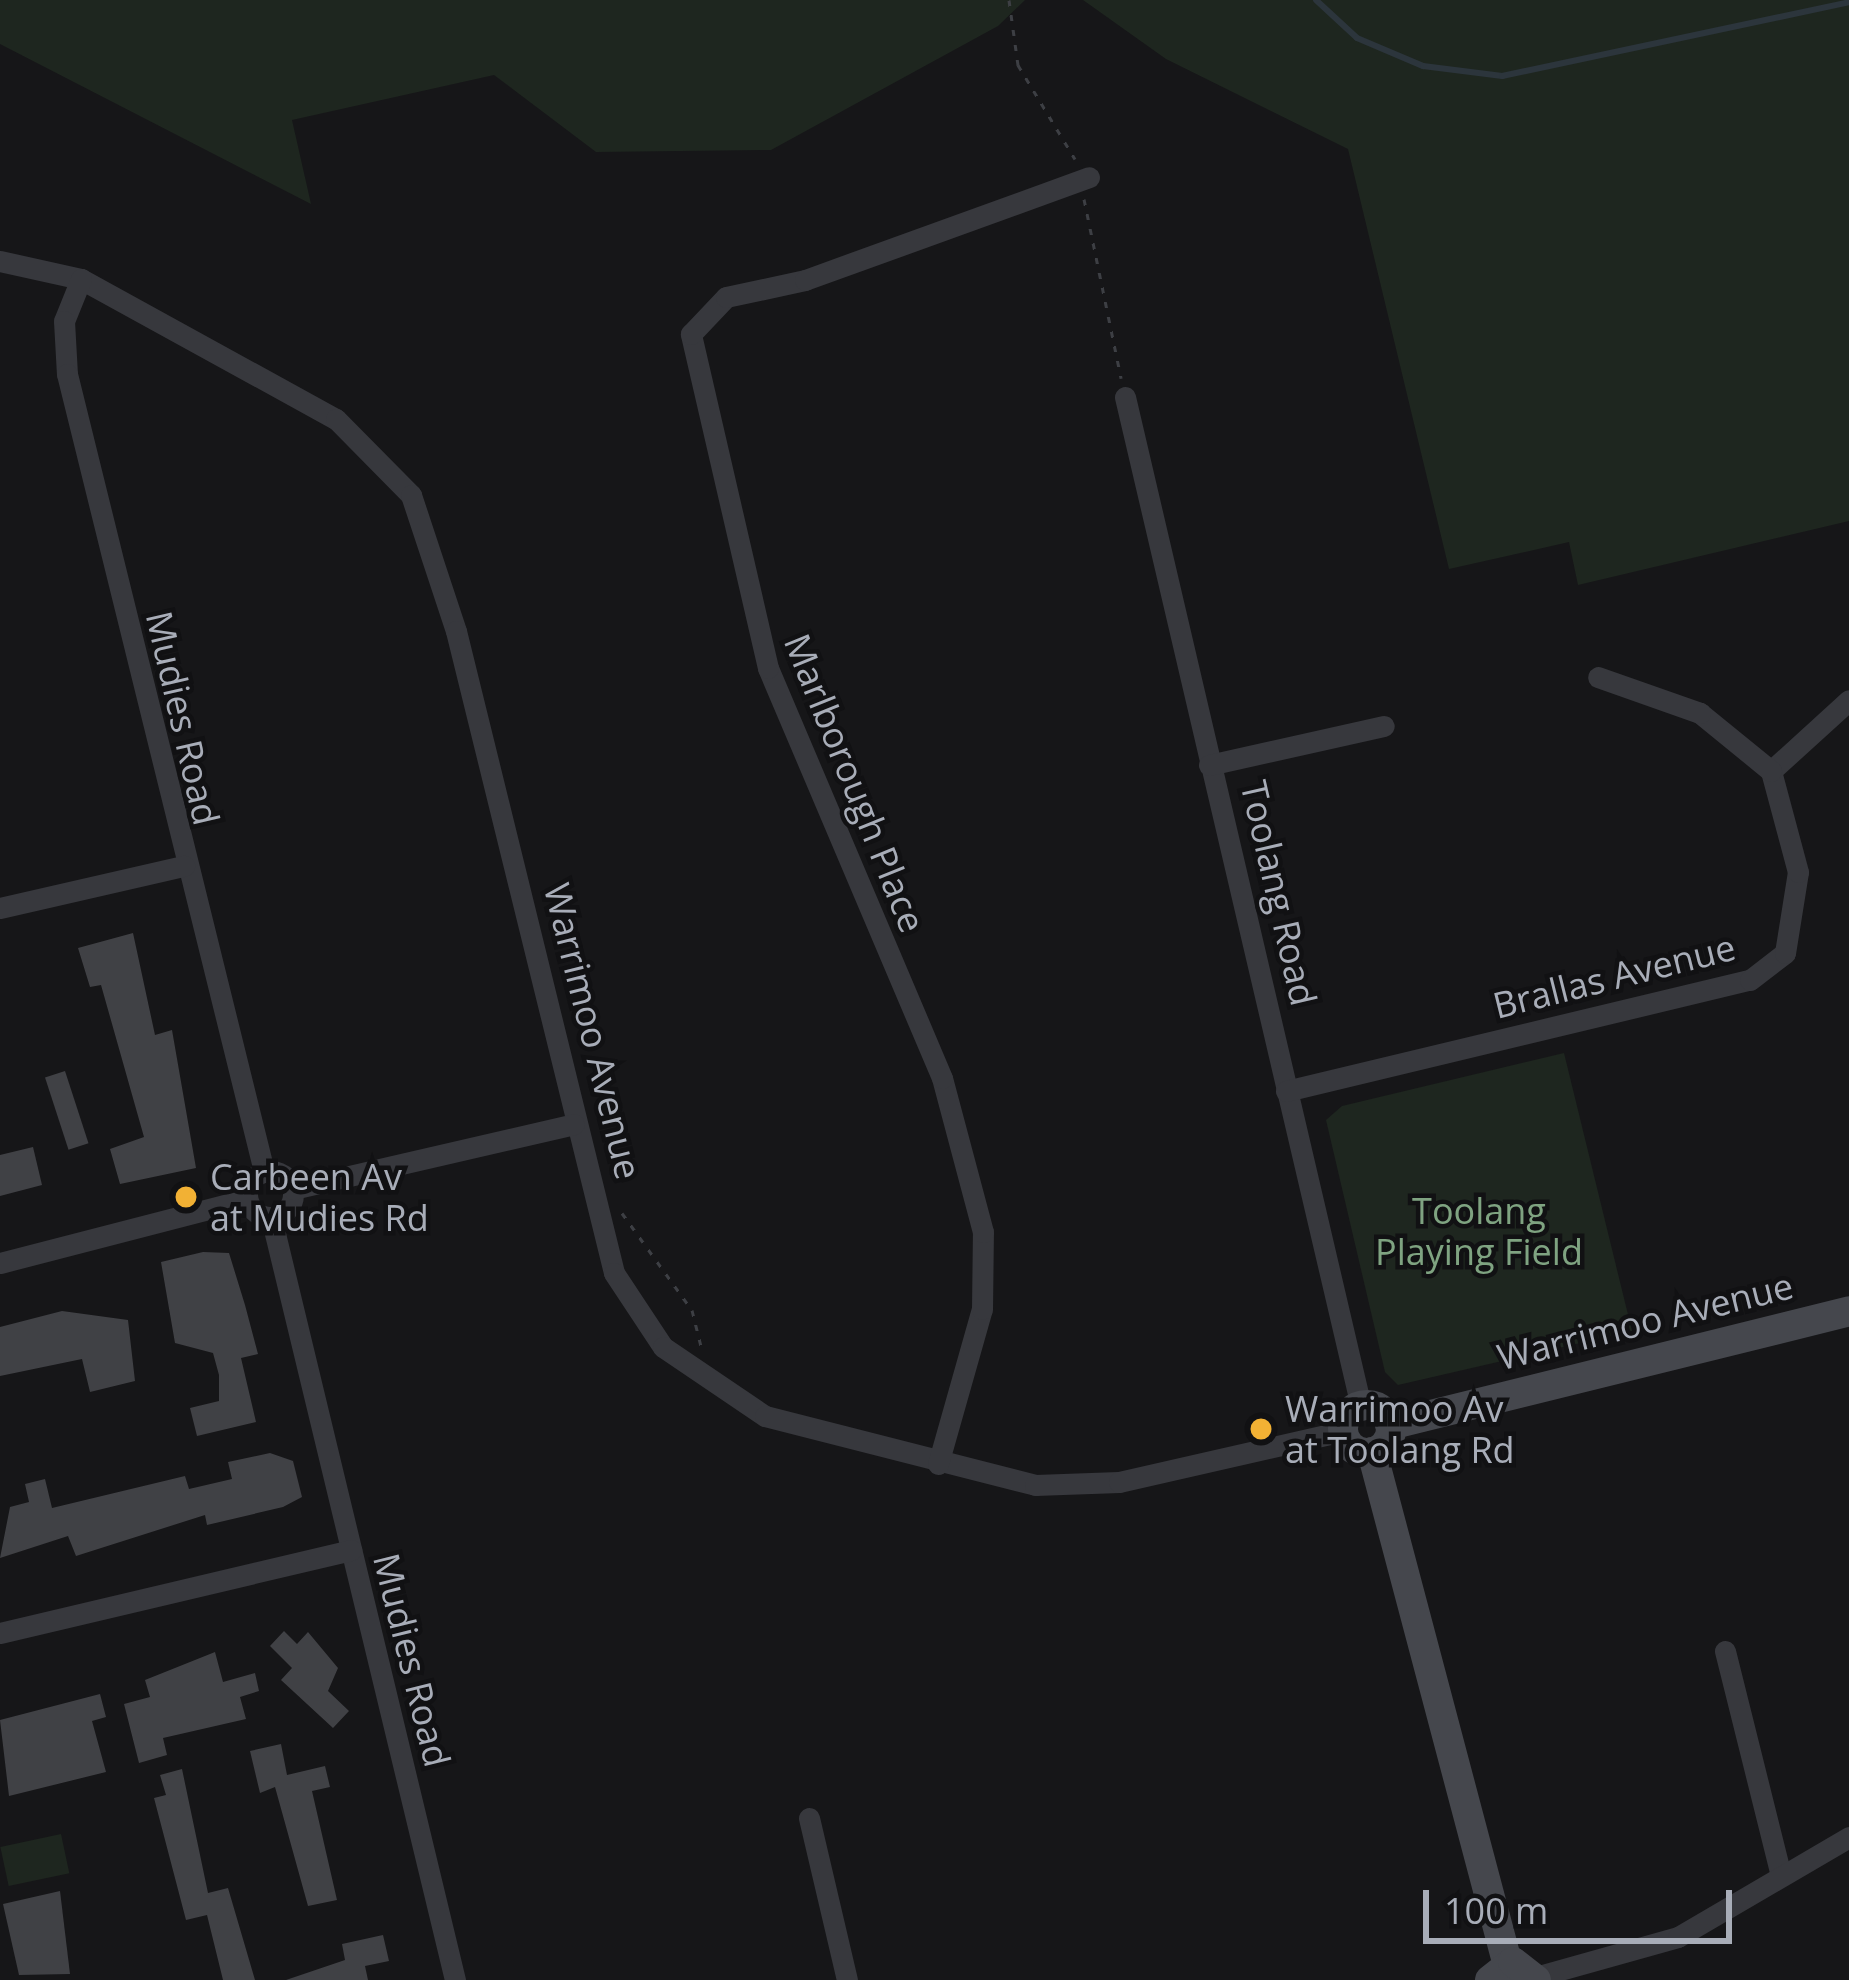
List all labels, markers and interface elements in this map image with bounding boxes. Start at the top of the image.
street label: Mudies Road [137,607,229,829]
street label: Marlborough Place [776,628,934,938]
street label: Toolang Road [1232,777,1326,1009]
street label: Warrimoo Avenue [535,879,651,1183]
street label: Brallas Avenue [1488,925,1740,1027]
place label: Carbeen Av at Mudies Rd [210,1154,429,1239]
marker: Carbeen Av at Mudies Rd [173,1184,199,1210]
park label: Toolang Playing Field [1375,1188,1583,1273]
street label: Warrimoo Avenue [1493,1263,1797,1379]
place label: Warrimoo Av at Toolang Rd [1285,1386,1515,1471]
marker: Warrimoo Av at Toolang Rd [1248,1416,1274,1442]
street label: Mudies Road [365,1549,459,1771]
scale bar [1429,1866,1738,1940]
text: 100 m [1444,1886,1548,1935]

